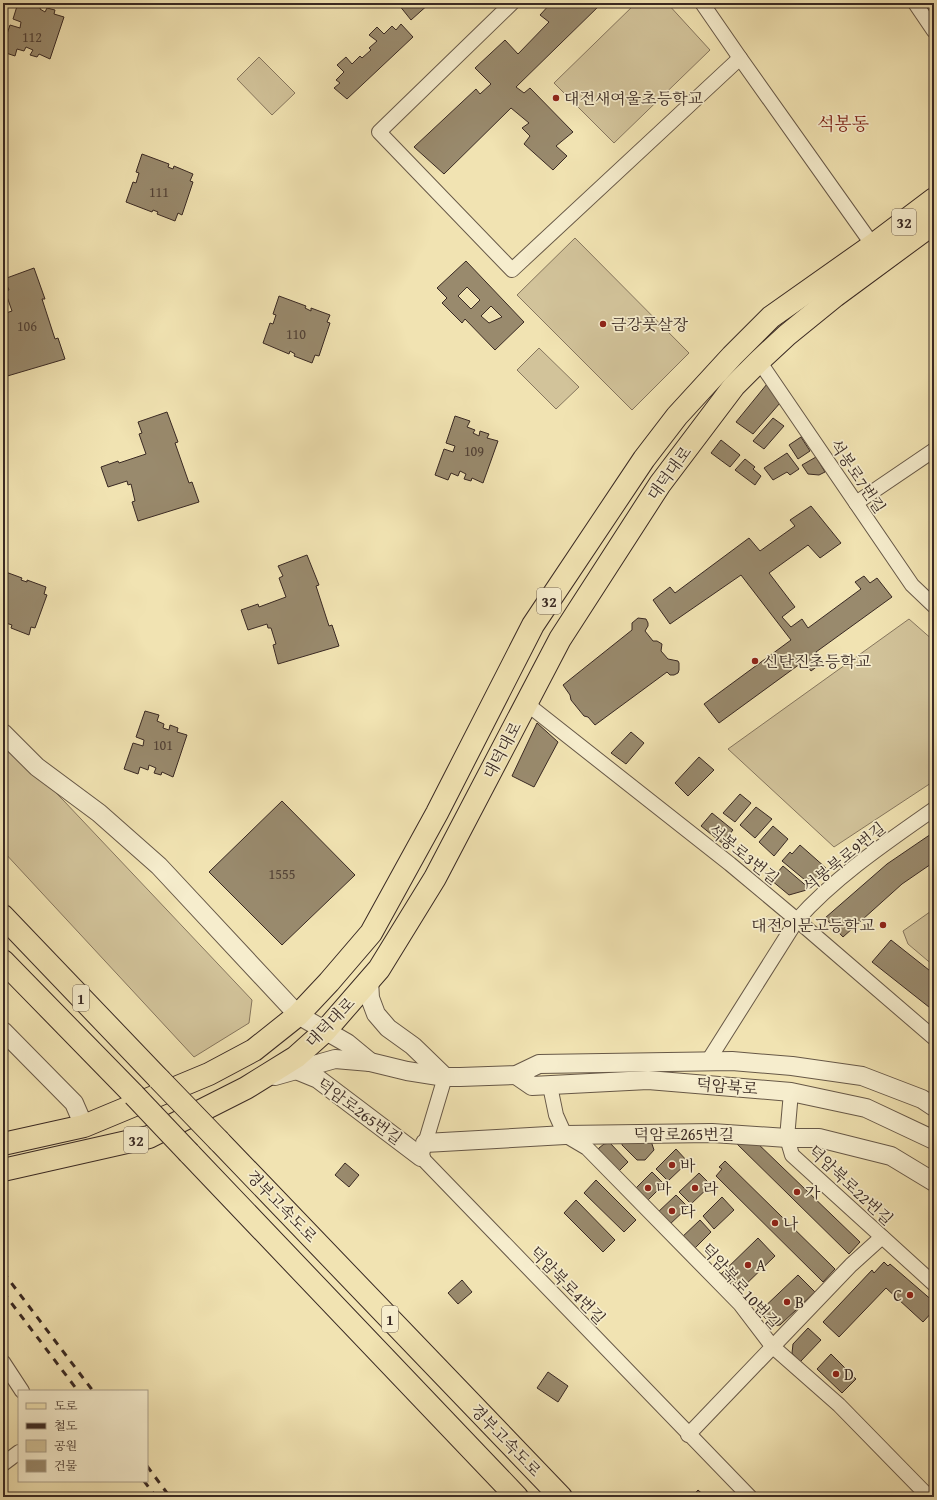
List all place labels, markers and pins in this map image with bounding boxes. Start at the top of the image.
place label: 대전새여울초등학교 [564,86,703,110]
marker: 대전새여울초등학교 [551,93,561,103]
place label: 금강풋살장 [611,312,689,336]
marker: 금강풋살장 [598,319,608,329]
place label: 신탄진초등학교 [763,649,871,673]
marker: 신탄진초등학교 [750,656,760,666]
place label: 대전이문고등학교 [751,913,875,937]
marker: 대전이문고등학교 [878,920,888,930]
place label: 바 [680,1153,696,1177]
marker: 바 [667,1160,677,1170]
place label: 마 [656,1176,672,1200]
place label: 라 [703,1176,719,1200]
place label: 가 [805,1180,821,1204]
marker: 마 [643,1183,653,1193]
marker: 라 [690,1183,700,1193]
marker: 가 [792,1187,802,1197]
place label: 다 [680,1199,696,1223]
marker: 다 [667,1206,677,1216]
place label: 나 [783,1211,799,1235]
marker: 나 [770,1218,780,1228]
place label: A [756,1253,766,1277]
marker: A [743,1260,753,1270]
place label: C [893,1283,902,1307]
place label: B [795,1290,804,1314]
marker: C [905,1290,915,1300]
marker: B [782,1297,792,1307]
place label: D [844,1362,854,1386]
marker: D [831,1369,841,1379]

